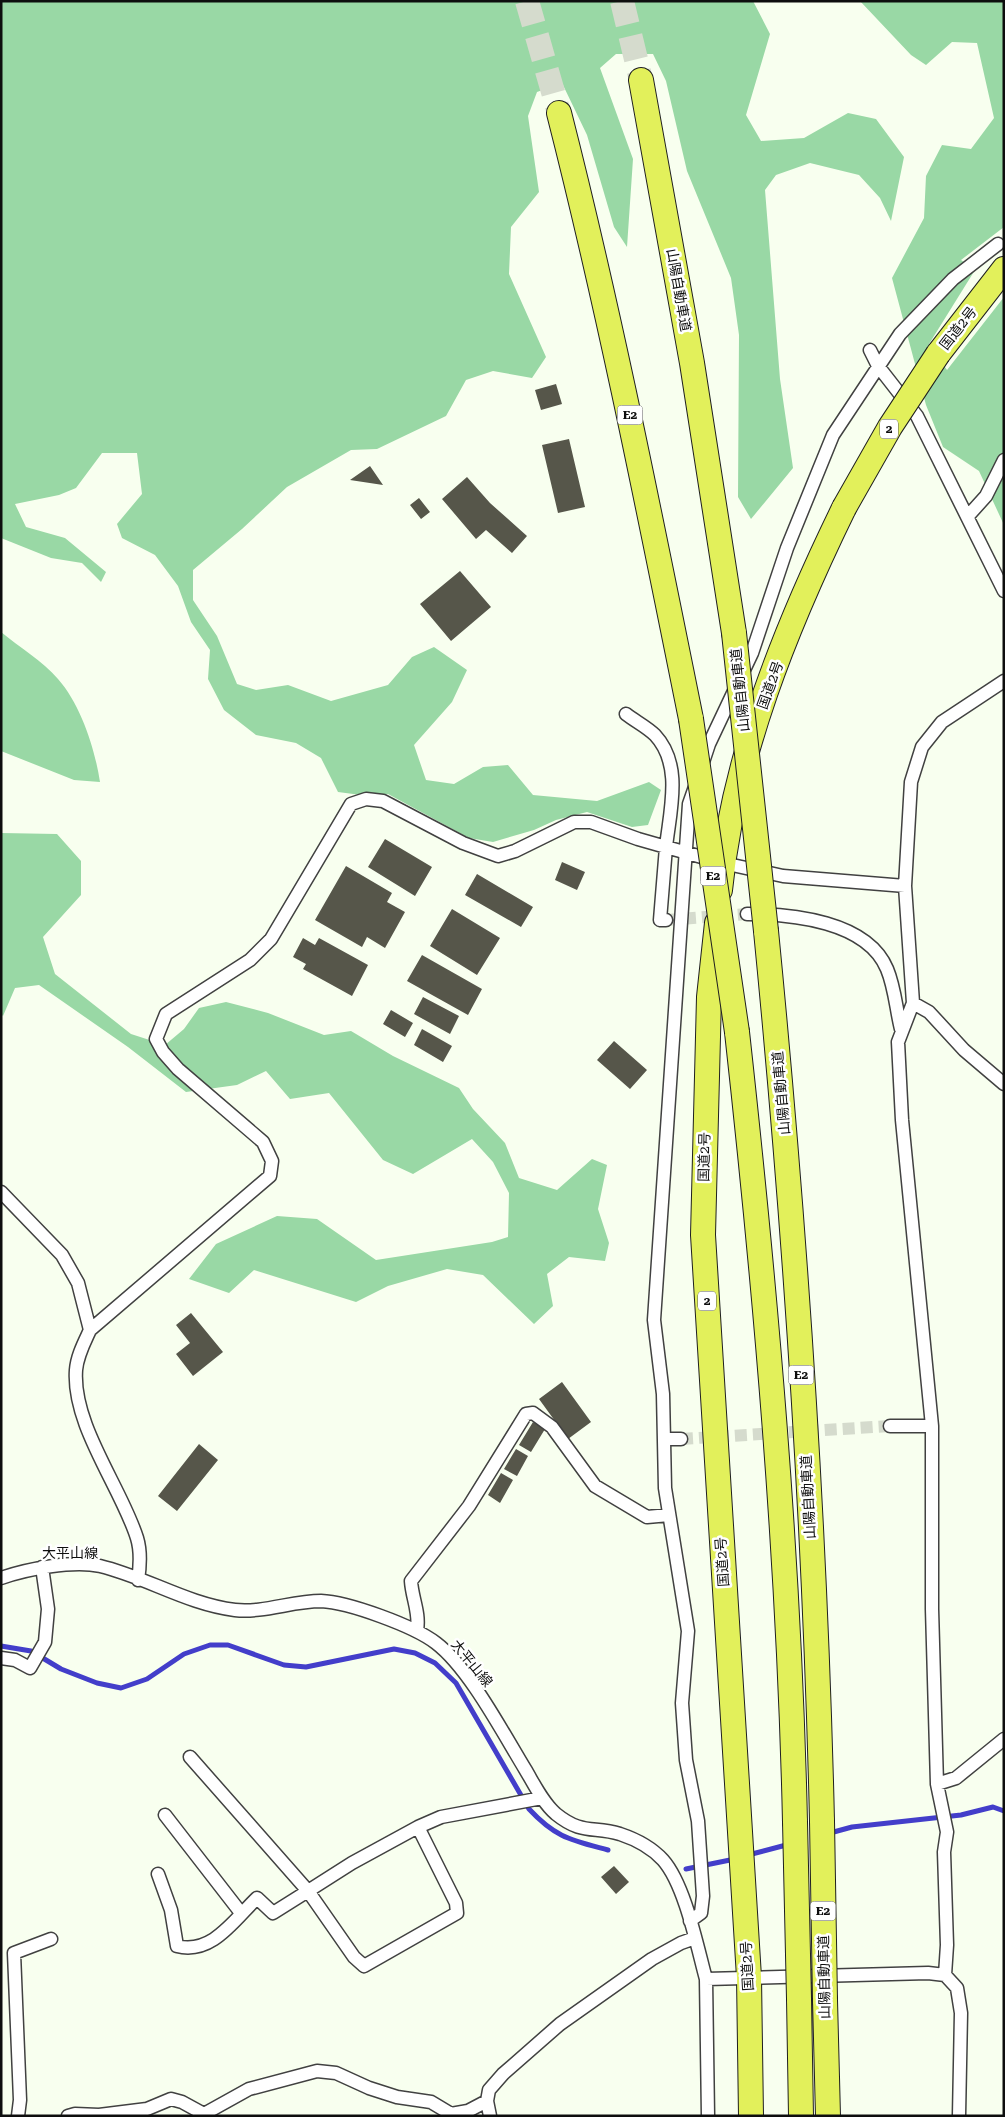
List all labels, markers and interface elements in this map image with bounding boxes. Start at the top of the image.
street label: 山陽自動車道 [664,247,694,333]
street label: 国道2号 [936,303,980,353]
road number: E2 [618,406,642,424]
road number: 2 [880,419,898,438]
street label: 山陽自動車道 [728,647,752,733]
street label: 国道2号 [754,659,786,711]
road number: E2 [700,866,726,886]
street label: 山陽自動車道 [769,1050,793,1136]
street label: 国道2号 [696,1132,712,1182]
road number: 2 [698,1292,716,1310]
road number: E2 [788,1366,814,1384]
street label: 山陽自動車道 [798,1455,818,1539]
street label: 国道2号 [712,1537,732,1587]
street label: 大平山線 [42,1545,98,1561]
street label: 大平山線 [448,1636,496,1690]
road number: E2 [810,1902,836,1920]
street label: 山陽自動車道 [815,1935,833,2019]
street label: 国道2号 [738,1941,756,1991]

